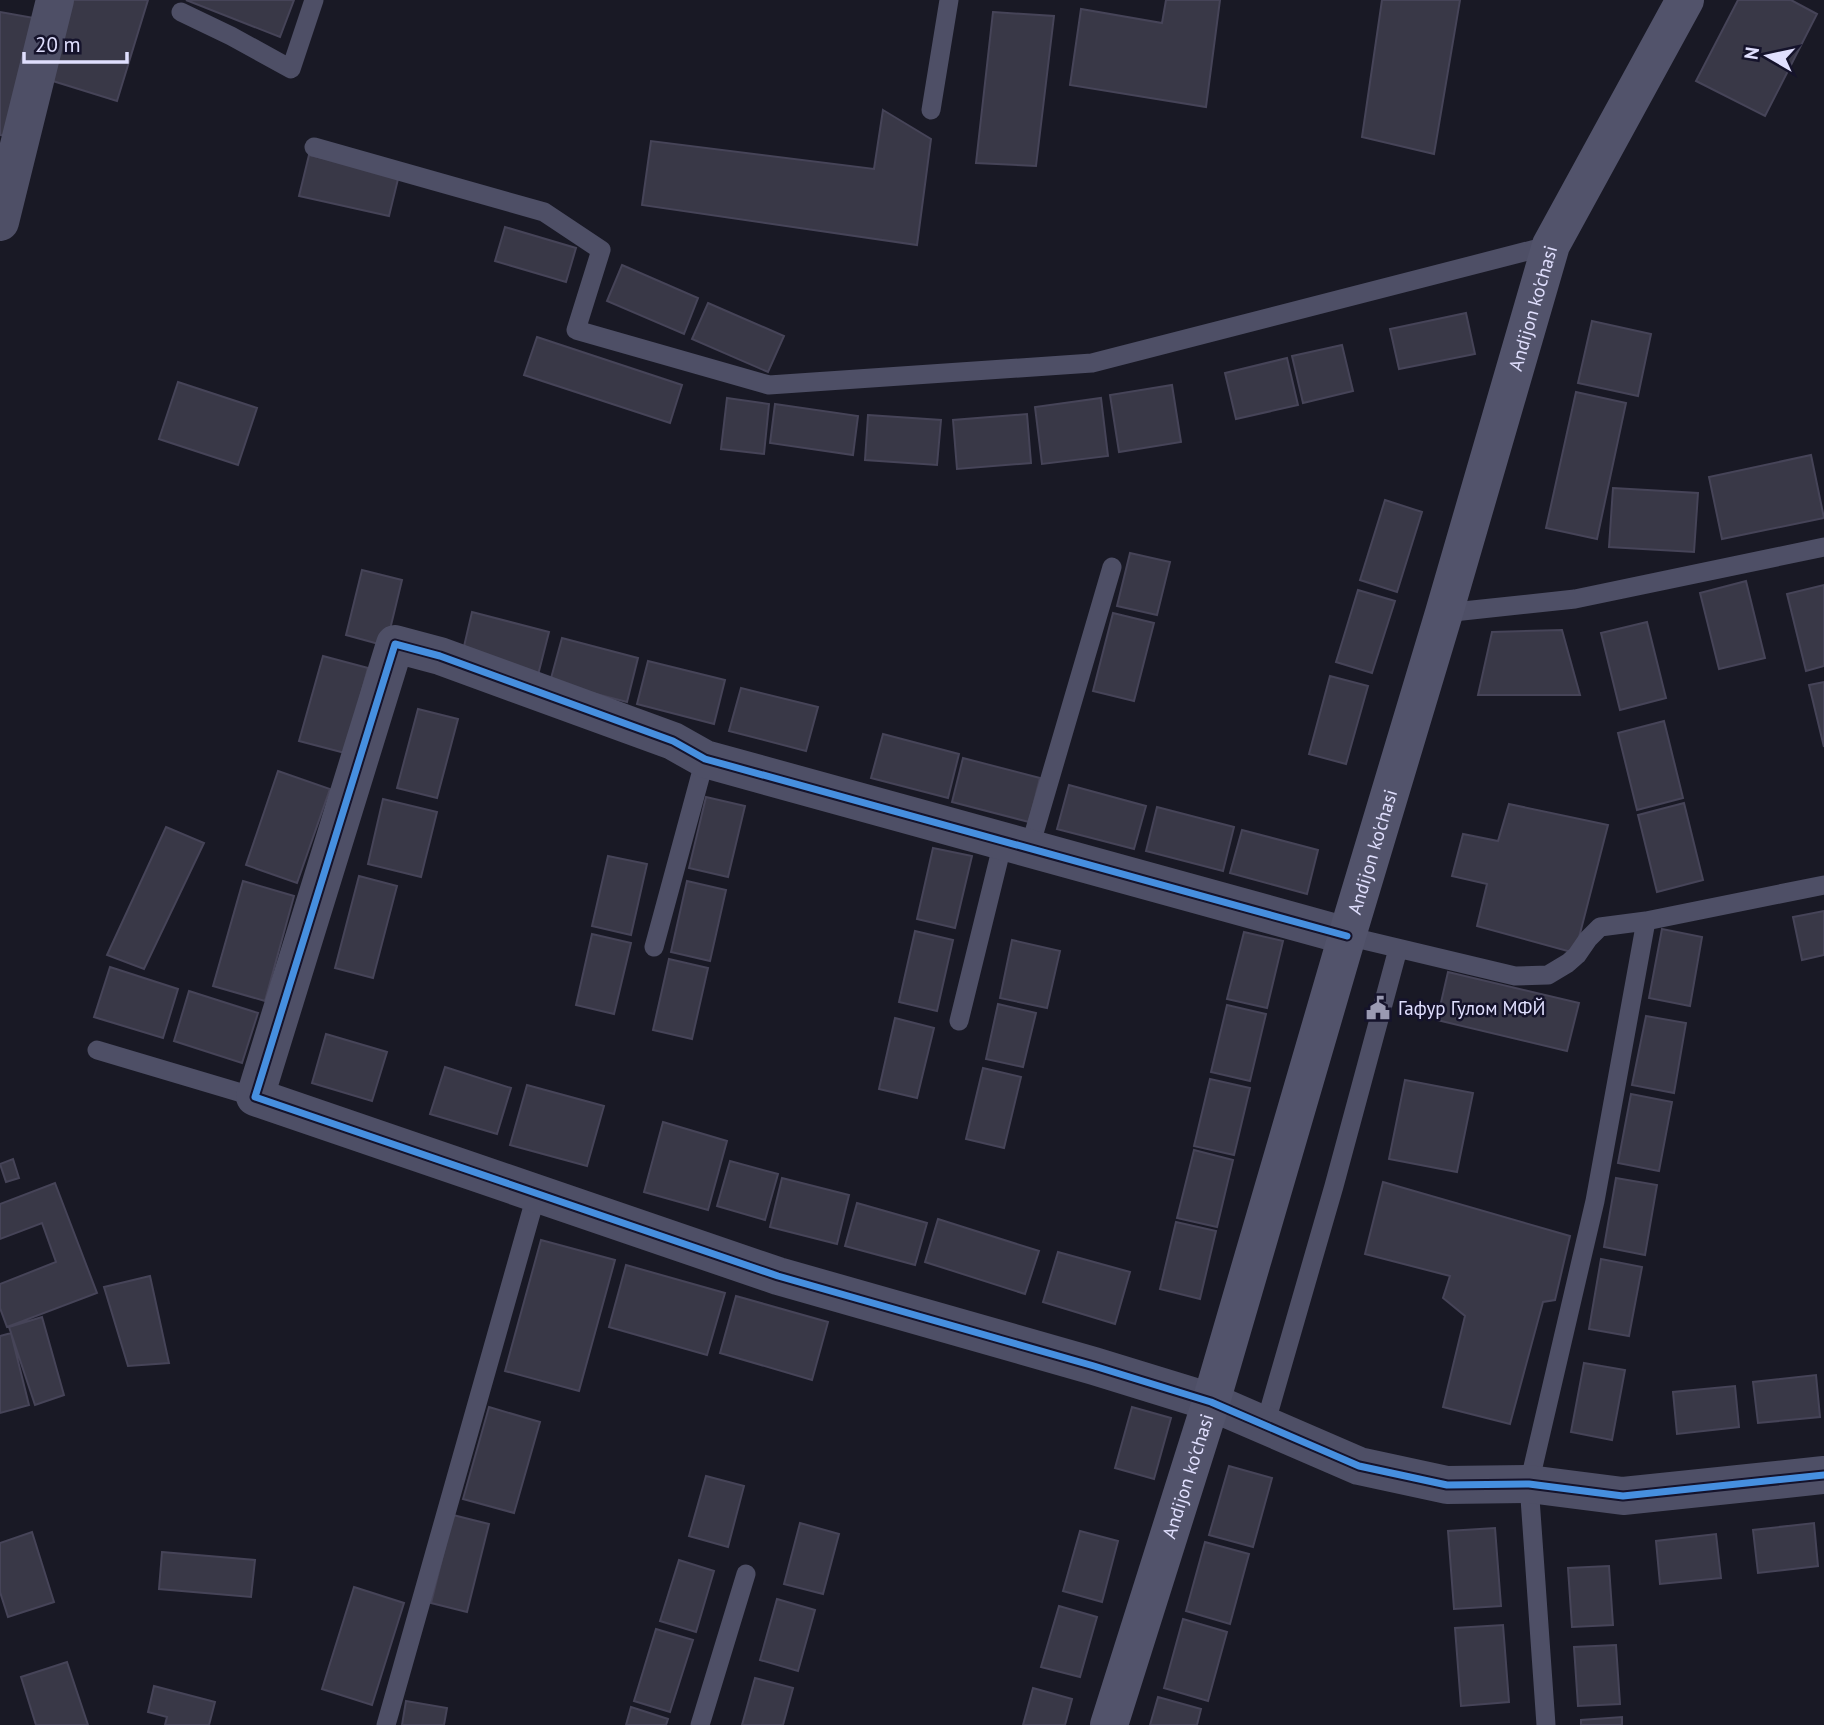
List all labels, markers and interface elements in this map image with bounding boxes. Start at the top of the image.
scale bar [24,21,128,65]
north arrow [1733,21,1803,91]
text: 20 m [35,31,81,58]
text: N [1738,45,1764,61]
street label: Andijon ko'chasi [1503,243,1562,374]
street label: Andijon ko'chasi [1342,786,1402,917]
public building icon: Гафур Гулом МФЙ [1364,994,1392,1022]
place label: Гафур Гулом МФЙ [1398,996,1545,1020]
street label: Andijon ko'chasi [1157,1411,1219,1541]

